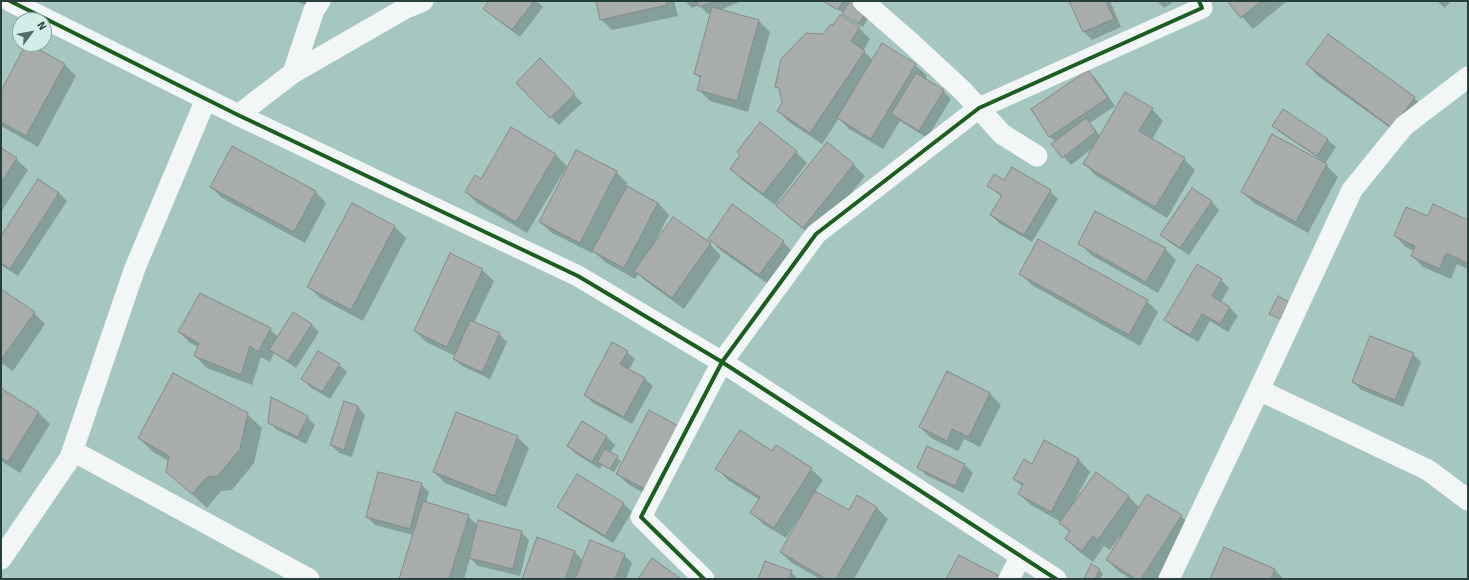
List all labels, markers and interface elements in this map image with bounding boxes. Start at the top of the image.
north arrow [12,12,52,52]
text: N [34,19,49,33]

